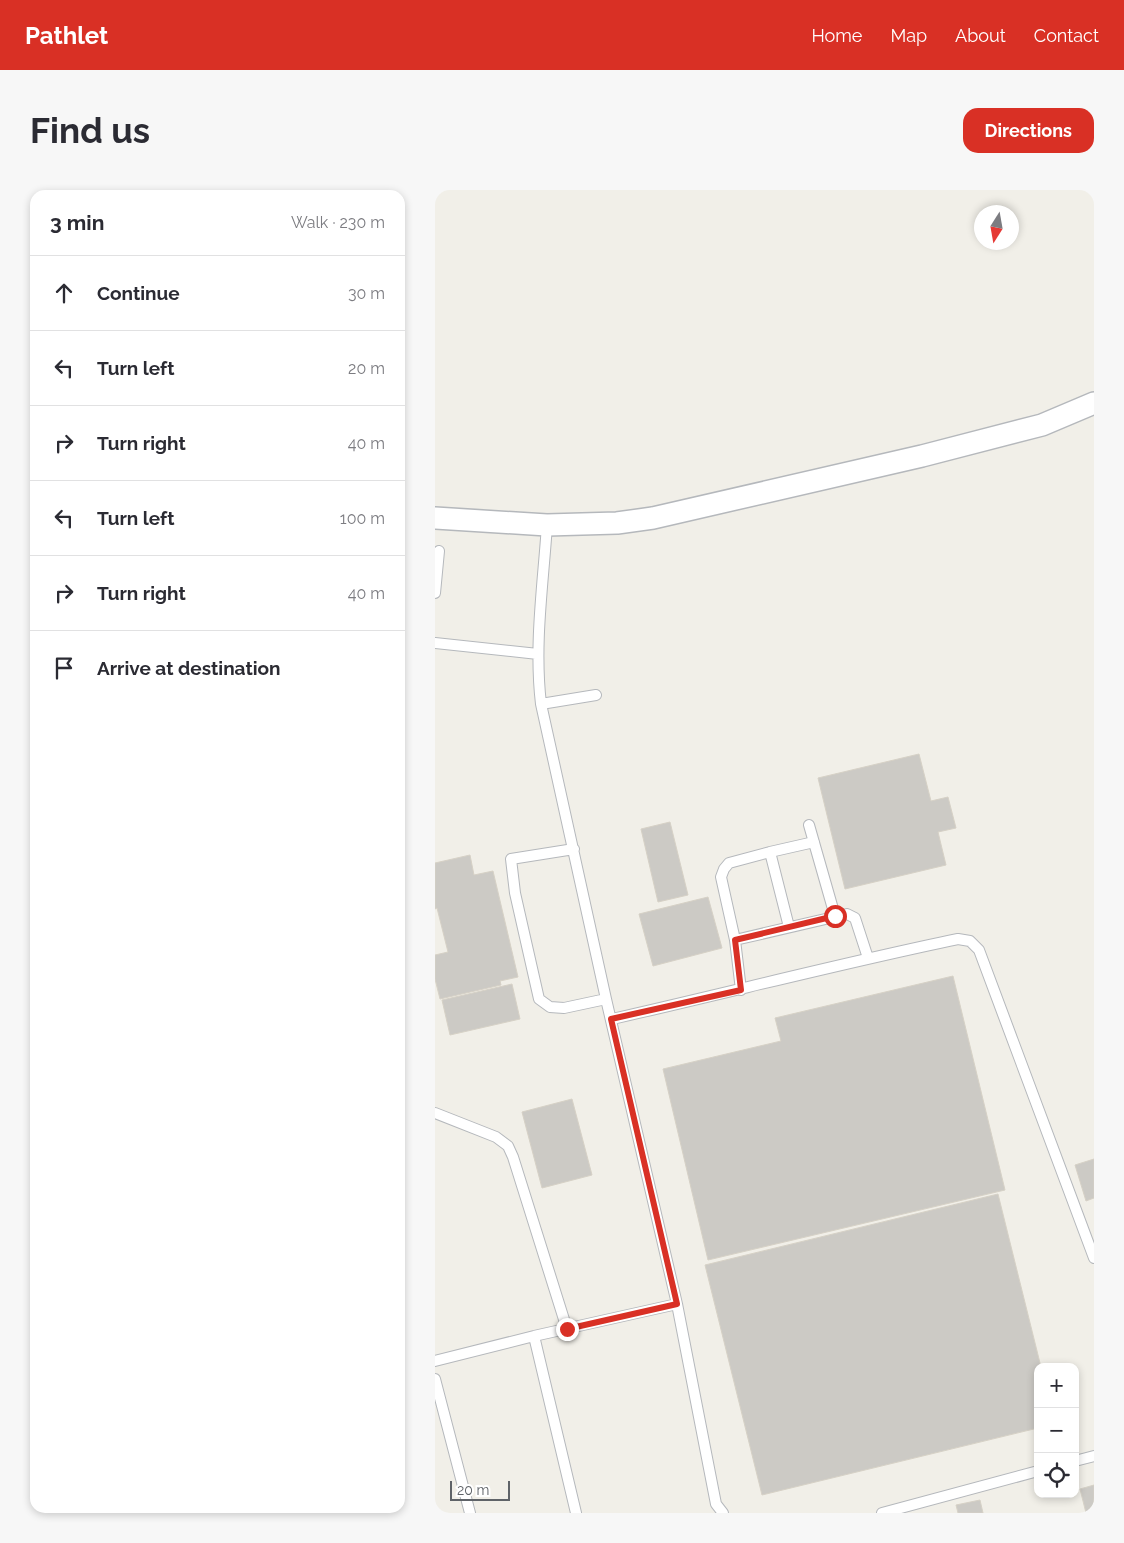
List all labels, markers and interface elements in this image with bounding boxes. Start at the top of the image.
text: Pathlet [25,21,108,50]
text: Home [811,25,862,46]
text: Map [890,25,927,46]
text: About [955,25,1006,46]
text: Contact [1034,25,1099,46]
button: Directions [963,108,1094,153]
text: Find us [30,110,150,151]
north arrow [974,205,1019,250]
text: 3 min [50,210,104,235]
text: Walk · 230 m [291,213,385,232]
icon: ahead [50,279,78,307]
text: Continue [97,282,180,304]
text: 30 m [348,284,385,303]
icon: left [50,354,78,382]
text: Turn left [97,357,174,379]
text: 20 m [348,359,385,378]
icon: right [50,429,78,457]
text: Turn right [97,432,186,454]
text: 40 m [348,434,385,453]
icon: left [50,504,78,532]
text: Turn left [97,507,174,529]
text: 100 m [340,509,385,528]
icon: right [50,579,78,607]
text: Turn right [97,582,186,604]
text: 40 m [348,584,385,603]
icon: arrive [50,654,78,682]
text: Arrive at destination [97,657,281,679]
route start [824,905,847,928]
route end [556,1318,579,1341]
map controls [1034,1363,1079,1498]
button: + [1034,1363,1079,1408]
button: − [1034,1408,1079,1453]
button: locate [1034,1453,1079,1498]
scale bar [450,1478,510,1501]
text: 20 m [457,1482,489,1498]

